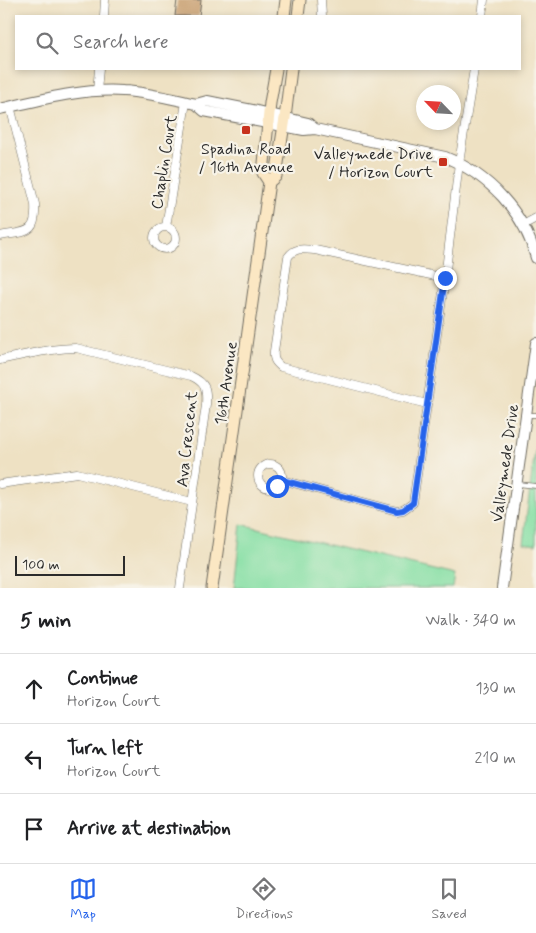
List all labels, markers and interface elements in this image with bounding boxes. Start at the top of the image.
search box [15,15,521,70]
icon: search [33,29,61,57]
text: Search here [73,30,169,55]
north arrow [416,85,461,130]
street label: Chaplin Court [147,113,182,211]
marker: Spadina Road / 16th Avenue [240,124,252,136]
place label: Spadina Road / 16th Avenue [198,139,294,178]
place label: Valleymede Drive / Horizon Court [314,144,434,183]
marker: Valleymede Drive / Horizon Court [437,156,449,168]
route end [434,267,457,290]
street label: 16th Avenue [210,340,243,426]
street label: Ava Crescent [172,390,203,488]
street label: Valleymede Drive [487,402,524,524]
route start [266,475,289,498]
scale bar [15,553,125,576]
text: 100 m [22,556,60,574]
text: 5 min [20,607,72,635]
text: Walk · 340 m [426,610,516,631]
text: Continue [67,666,138,691]
icon: ahead [20,675,48,703]
text: 130 m [475,678,516,699]
text: Horizon Court [67,691,161,712]
text: Turn left [67,736,143,761]
icon: left [20,745,48,773]
text: 210 m [475,748,516,769]
text: Horizon Court [67,761,161,782]
icon: arrive [20,815,48,843]
text: Arrive at destination [67,816,231,841]
tab: Map [69,875,97,923]
tab: Directions [236,875,293,923]
tab: Saved [431,875,467,923]

